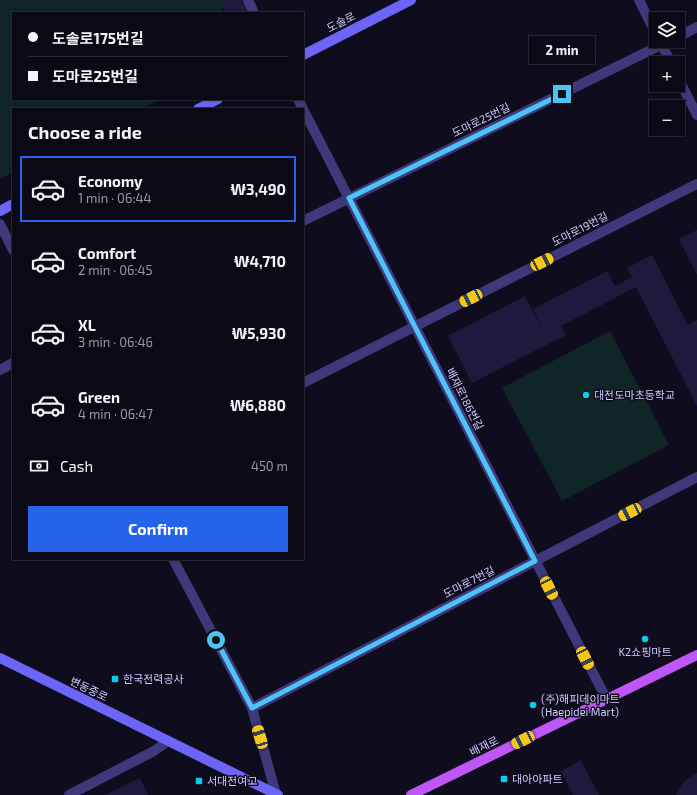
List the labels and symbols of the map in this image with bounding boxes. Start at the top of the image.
street label: 도솔로 [324,9,357,34]
callout: 2 min [529,36,595,64]
route end [553,85,571,103]
street label: 도마로25번길 [450,100,512,139]
street label: 도마로19번길 [550,209,610,248]
car [529,251,555,273]
car [458,287,484,309]
street label: 배재로186번길 [444,366,487,432]
place label: 대전도마초등학교 [594,388,675,401]
marker: 대전도마초등학교 [581,390,591,400]
car [617,501,643,523]
street label: 도마로7번길 [441,563,497,600]
car [538,575,560,601]
route start [207,631,225,649]
marker: K2쇼핑마트 [640,634,650,644]
car [574,645,596,671]
place label: K2쇼핑마트 [618,645,672,658]
place label: 한국전력공사 [123,672,184,685]
street label: 변동중로 [68,674,110,703]
marker: 한국전력공사 [110,674,120,684]
place label: (주)해피데이마트 (Haepidei Mart) [541,692,620,718]
marker: (주)해피데이마트 (Haepidei Mart) [528,700,538,710]
car [251,724,269,750]
car [510,729,536,751]
street label: 배재로 [467,733,500,758]
place label: 대아아파트 [512,772,563,785]
place label: 서대전여고 [207,774,258,787]
marker: 대아아파트 [499,774,509,784]
marker: 서대전여고 [194,776,204,786]

